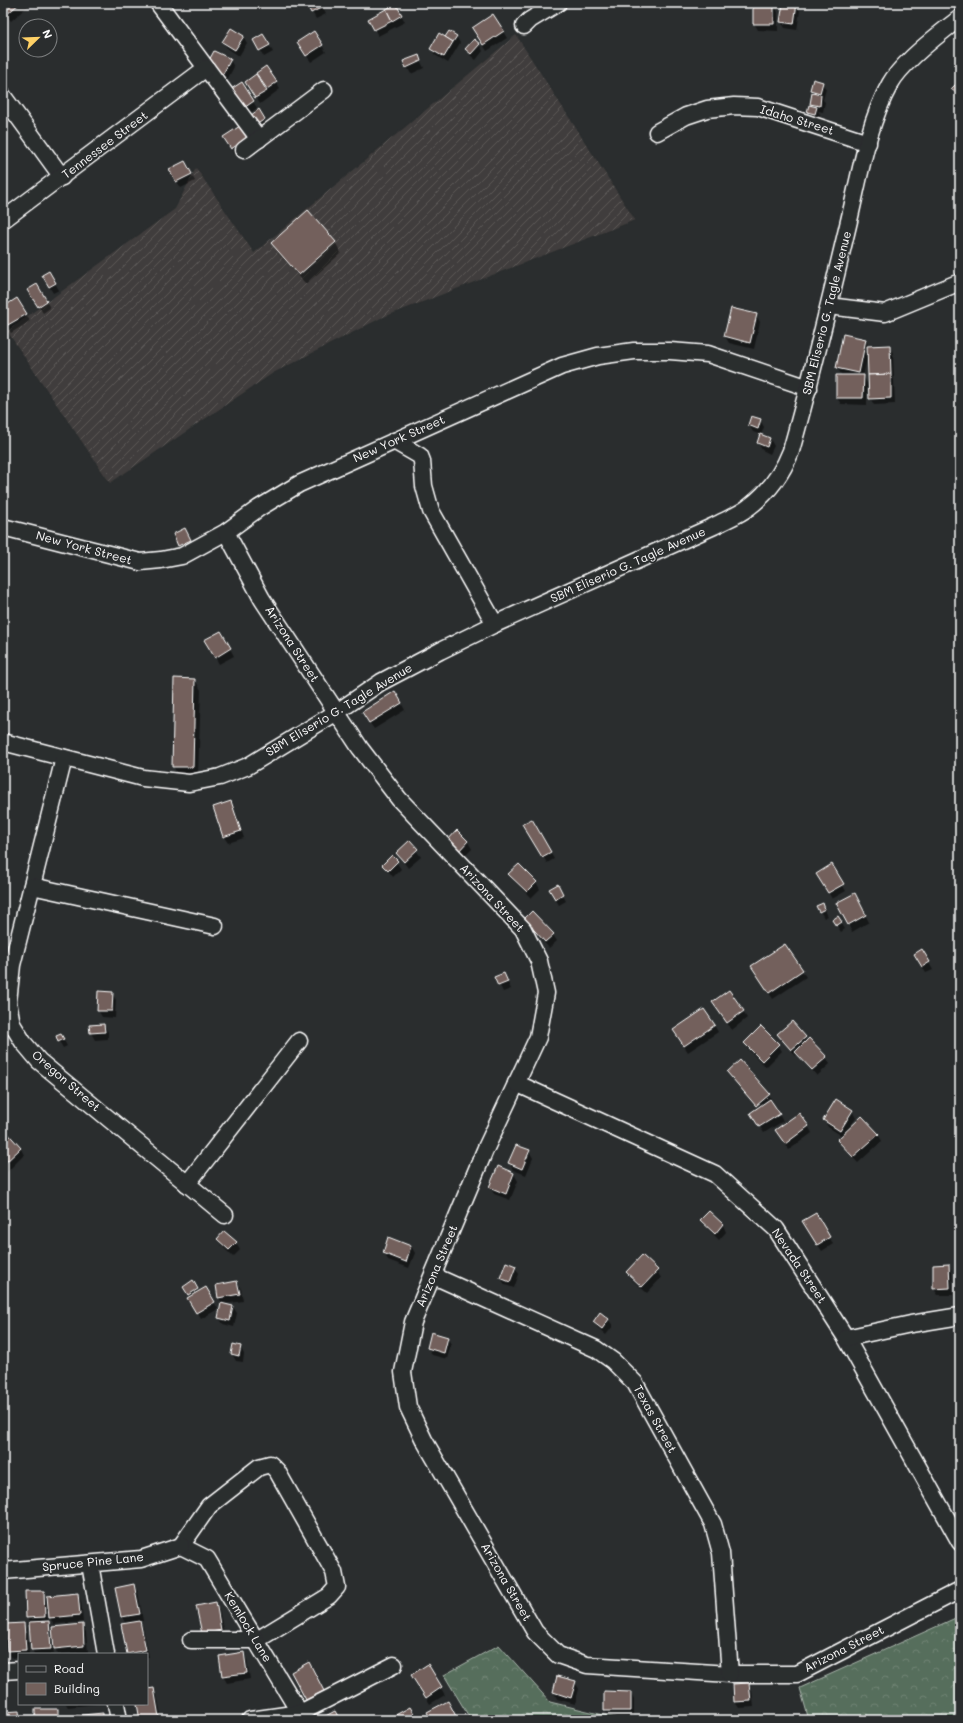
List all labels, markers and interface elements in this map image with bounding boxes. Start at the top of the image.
north arrow [18,18,58,58]
text: N [39,27,56,41]
street label: Idaho Street [758,100,836,138]
street label: Tennessee Street [58,107,151,182]
street label: SBM Eliserio G. Tagle Avenue [798,229,854,396]
street label: New York Street [350,411,447,465]
street label: SBM Eliserio G. Tagle Avenue [547,523,708,606]
street label: New York Street [34,527,134,568]
street label: Arizona Street [262,602,323,685]
street label: SBM Eliserio G. Tagle Avenue [262,659,415,759]
street label: Arizona Street [457,860,529,935]
street label: Oregon Street [29,1046,104,1114]
street label: Arizona Street [412,1222,461,1309]
street label: Nevada Street [769,1225,831,1306]
street label: Texas Street [631,1382,681,1455]
street label: Arizona Street [478,1539,536,1624]
street label: Spruce Pine Lane [41,1548,144,1574]
street label: Kemlock Lane [222,1588,276,1665]
street label: Arizona Street [801,1621,886,1675]
legend [18,1653,148,1705]
text: Road [54,1660,84,1676]
text: Building [54,1680,100,1696]

